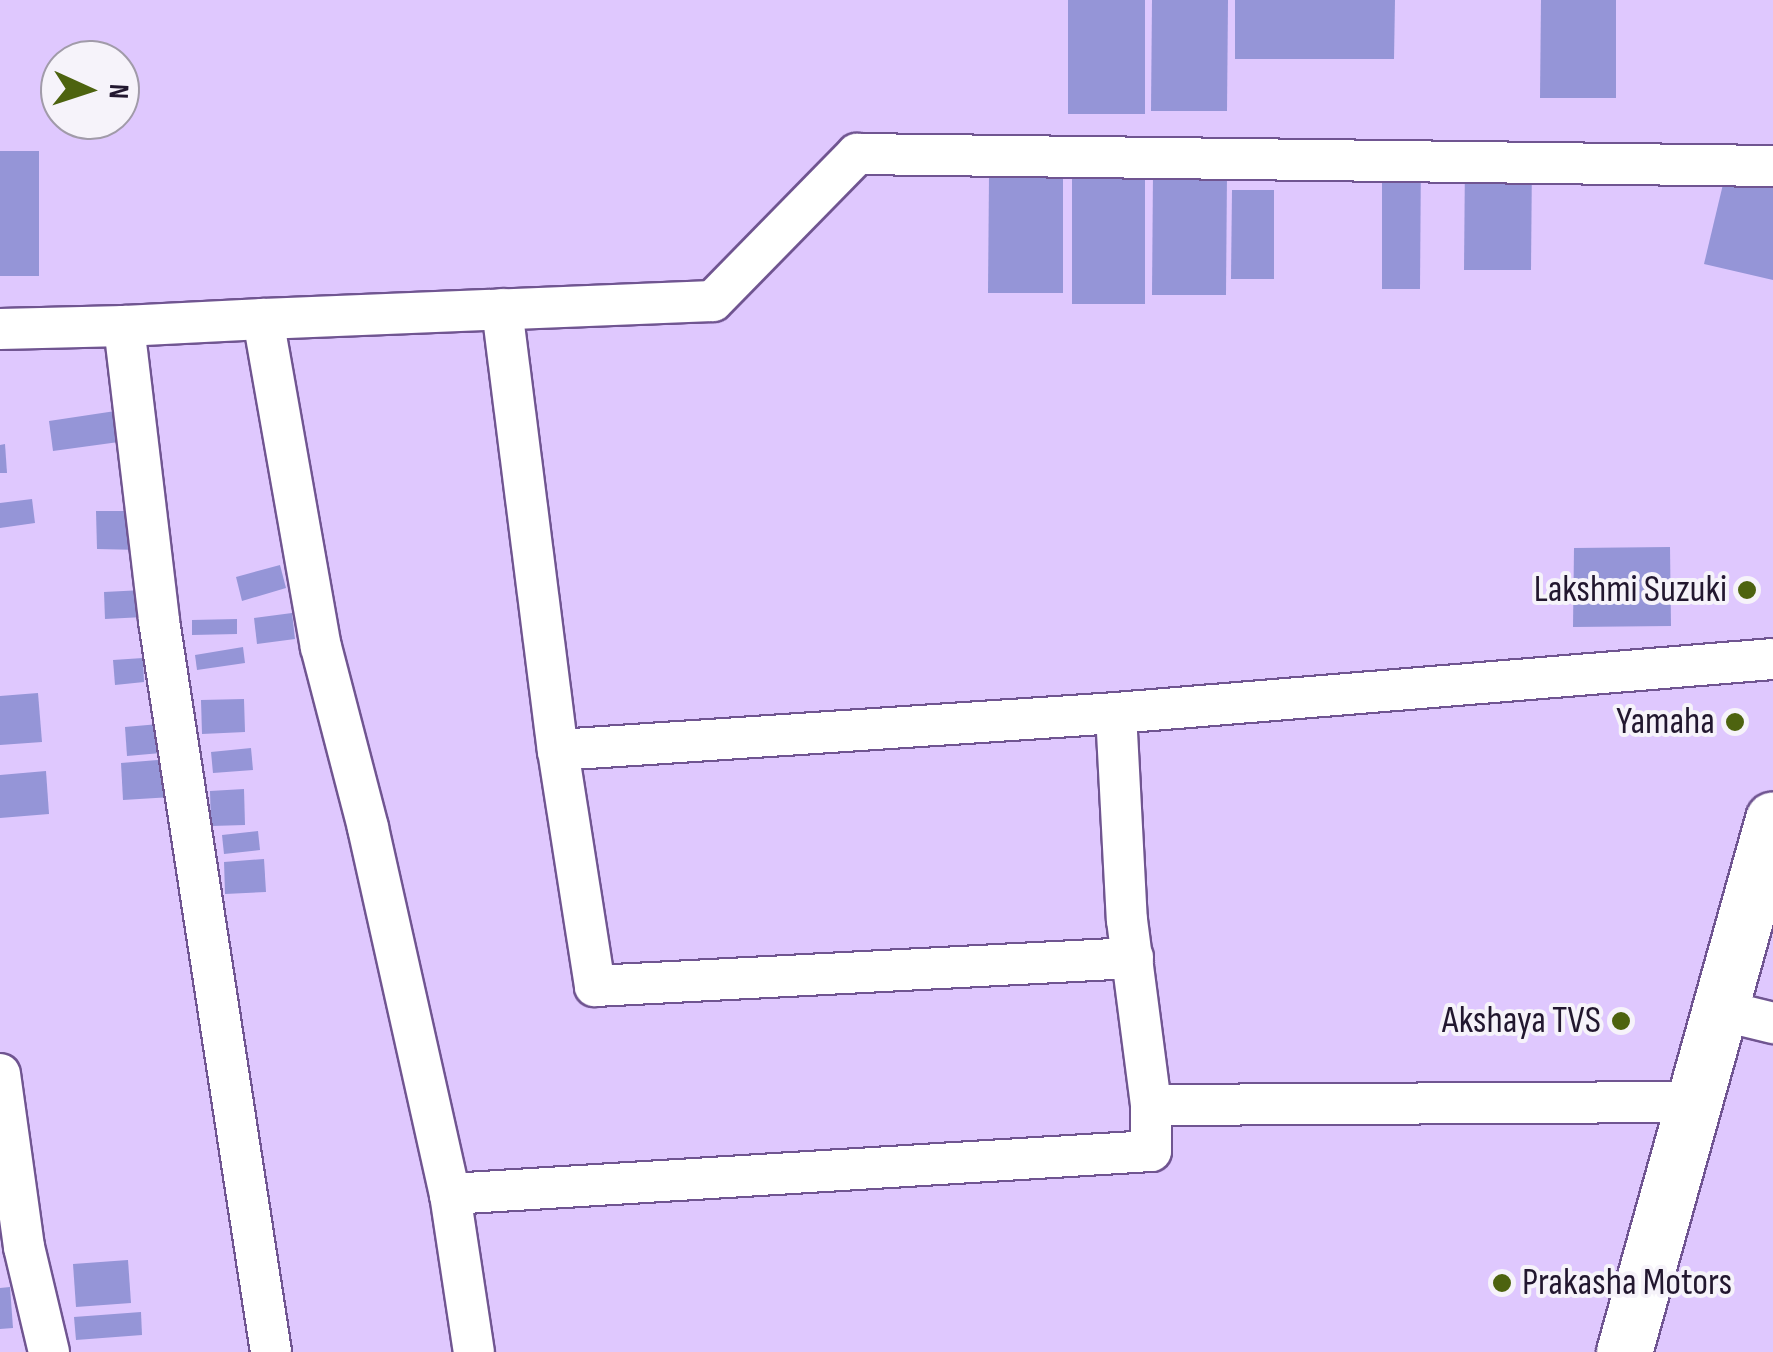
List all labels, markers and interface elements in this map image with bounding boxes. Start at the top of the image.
north arrow [40,40,140,140]
text: N [102,83,135,100]
place label: Lakshmi Suzuki [1534,567,1727,613]
marker: Lakshmi Suzuki [1736,579,1758,601]
place label: Yamaha [1616,699,1715,745]
marker: Yamaha [1724,711,1746,733]
place label: Akshaya TVS [1442,998,1601,1044]
marker: Akshaya TVS [1610,1010,1632,1032]
place label: Prakasha Motors [1522,1260,1732,1306]
marker: Prakasha Motors [1491,1272,1513,1294]

